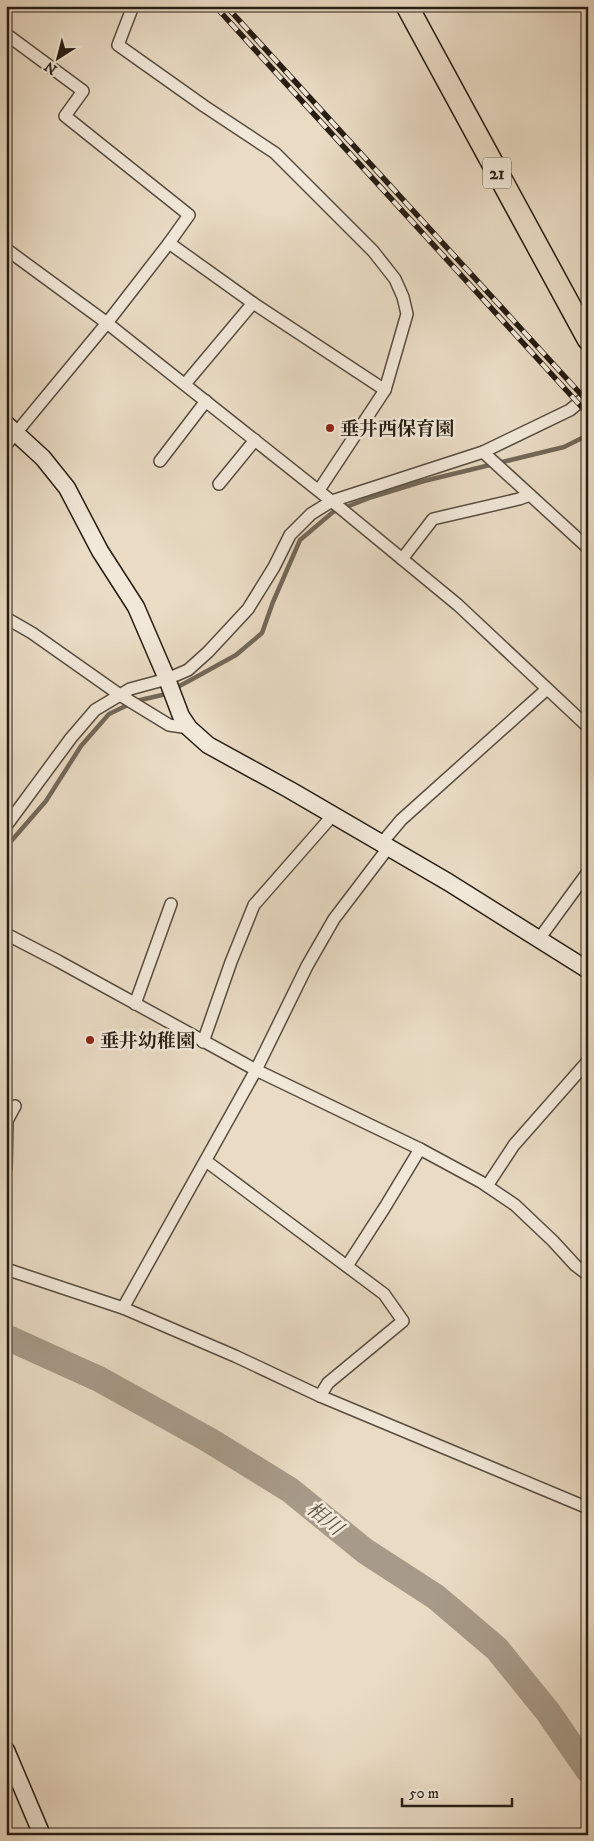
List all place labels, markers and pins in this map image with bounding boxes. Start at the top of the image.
place label: 垂井西保育園 [340,418,454,441]
marker: 垂井西保育園 [324,422,336,434]
place label: 垂井幼稚園 [100,1030,195,1053]
marker: 垂井幼稚園 [84,1034,96,1046]

